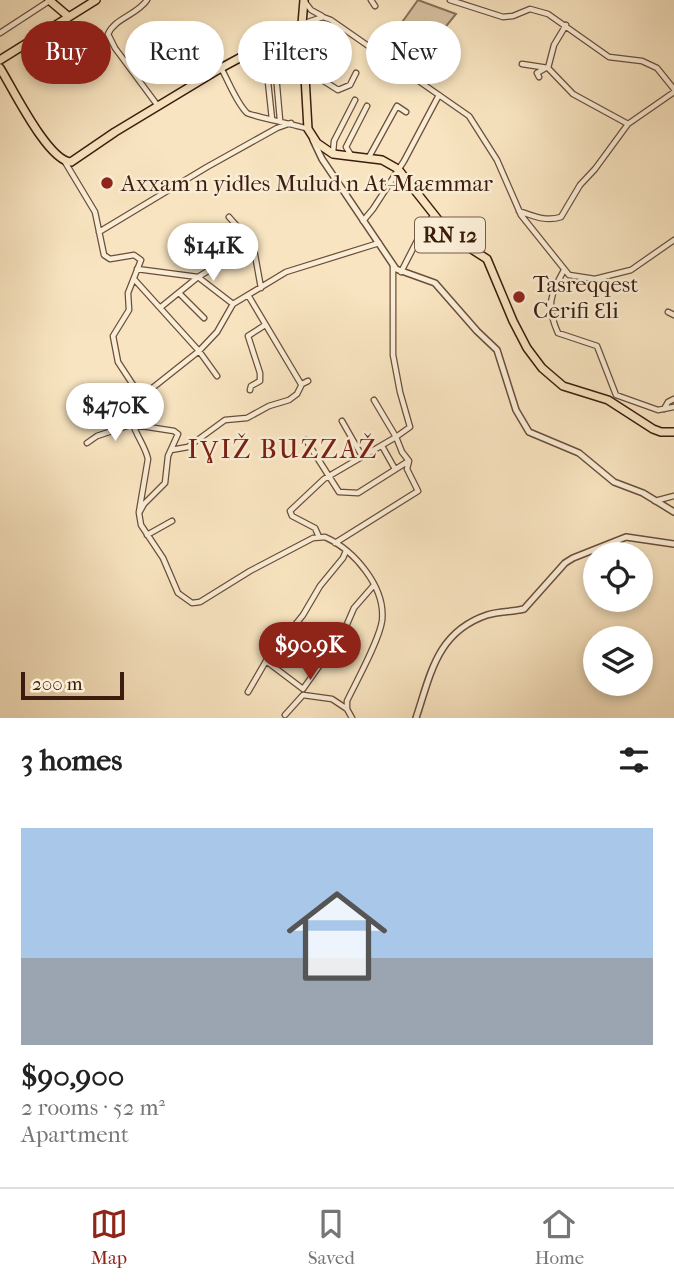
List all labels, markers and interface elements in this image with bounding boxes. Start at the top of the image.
chip: Buy [21,21,111,84]
chip: Rent [125,21,224,84]
chip: Filters [238,21,352,84]
chip: New [366,21,461,84]
place label: Axxam n yidles Mulud n At-Maɛmmar [120,170,493,197]
marker: Axxam n yidles Mulud n At-Maɛmmar [99,175,115,191]
road number: RN 12 [415,218,485,252]
pin: $141K [164,224,262,283]
text: $141K [183,232,243,259]
place label: Tasreqqest Cerifi Ɛli [533,271,639,324]
marker: Tasreqqest Cerifi Ɛli [511,289,527,305]
pin: $470K [66,384,164,443]
text: $470K [82,392,148,419]
district label: IƔIŽ BUZZAŽ [188,433,378,465]
map controls [583,542,653,696]
button: locate [583,542,653,612]
pin: $90.9K [253,622,367,682]
button: layers [583,626,653,696]
text: $90.9K [275,631,345,658]
scale bar [21,669,124,701]
text: 200 m [32,673,83,695]
icon: filters [615,741,653,779]
text: 3 homes [21,743,122,778]
icon: home [274,873,400,999]
text: $90,900 [21,1059,124,1094]
text: 2 rooms · 52 m² [21,1094,165,1121]
text: Apartment [21,1121,129,1148]
tab: Map [90,1205,128,1269]
tab: Saved [308,1205,355,1269]
tab: Home [535,1205,584,1269]

